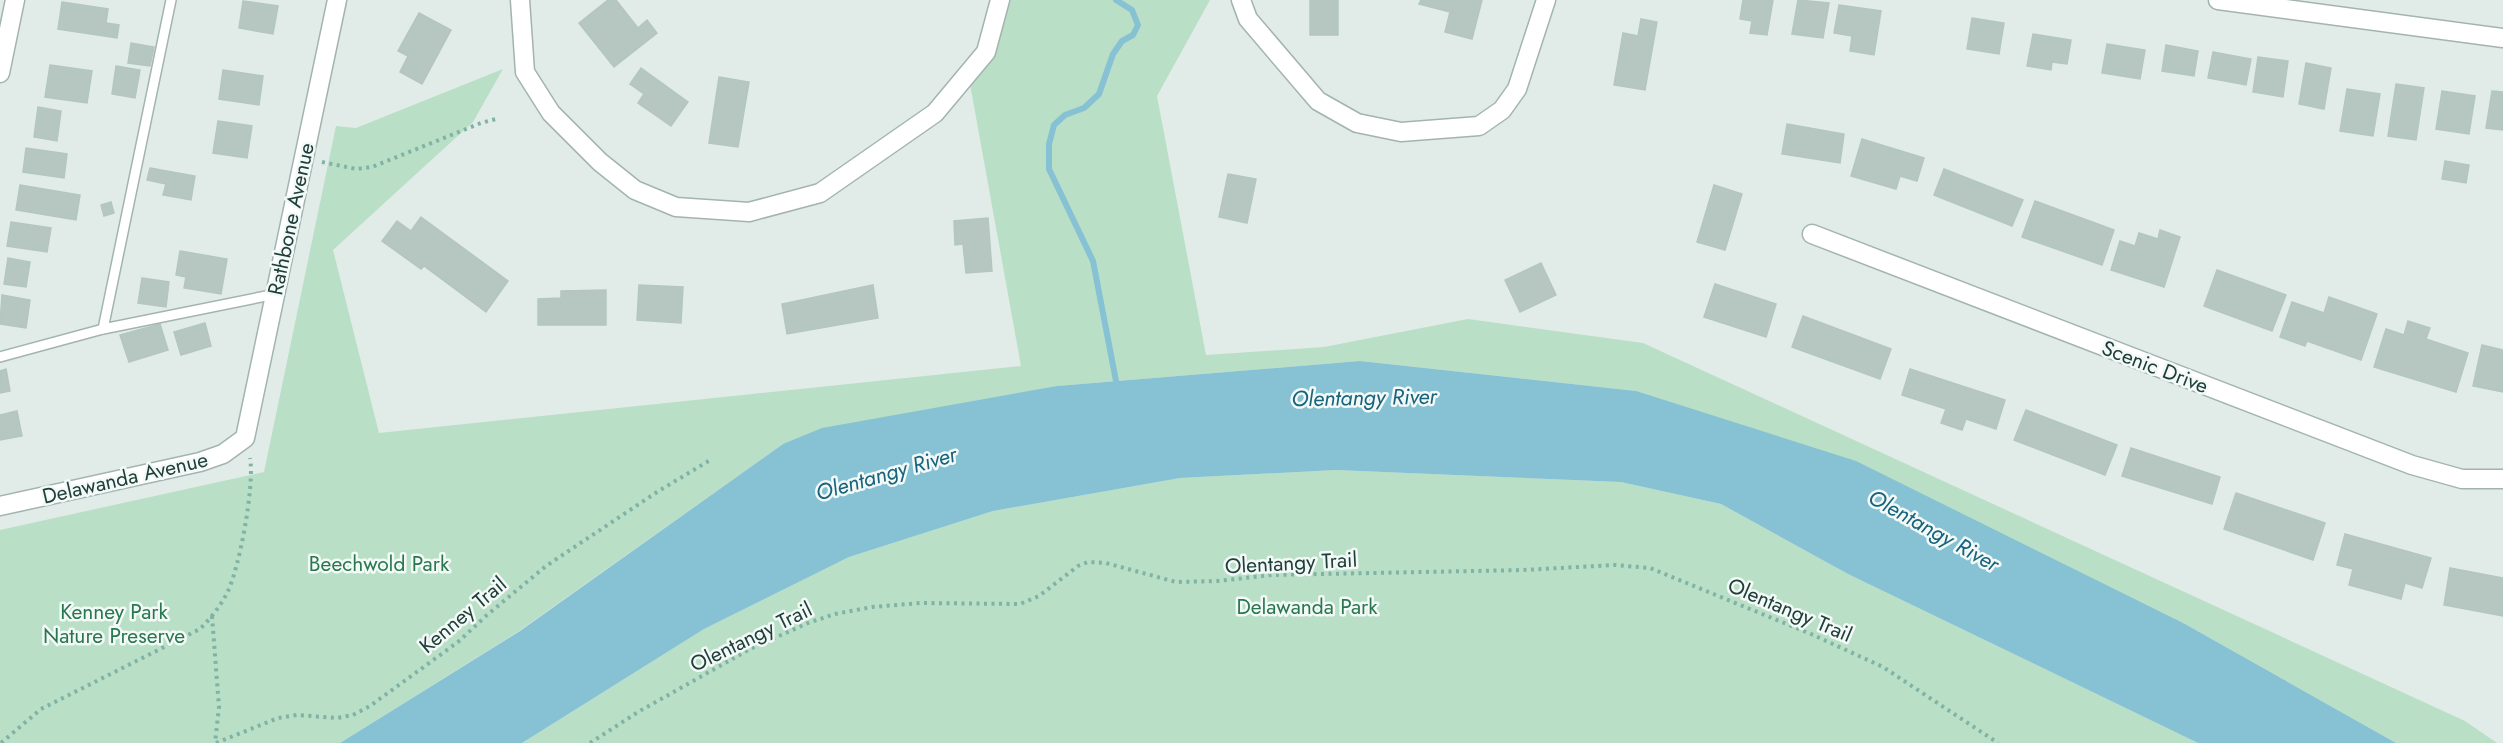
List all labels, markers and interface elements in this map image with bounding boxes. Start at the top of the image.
street label: Rathbone Avenue [260,140,322,298]
street label: Scenic Drive [2097,333,2213,401]
water label: Olentangy River [1291,380,1439,414]
water label: Olentangy River [812,437,962,508]
street label: Delawanda Avenue [39,444,211,512]
water label: Olentangy River [1863,481,2007,580]
street label: Olentangy Trail [1224,545,1358,581]
park label: Beechwold Park [309,549,450,579]
street label: Kenney Trail [413,569,513,661]
street label: Olentangy Trail [1723,570,1857,650]
park label: Delawanda Park [1236,592,1378,622]
street label: Olentangy Trail [685,594,817,680]
park label: Kenney Park Nature Preserve [43,597,185,651]

